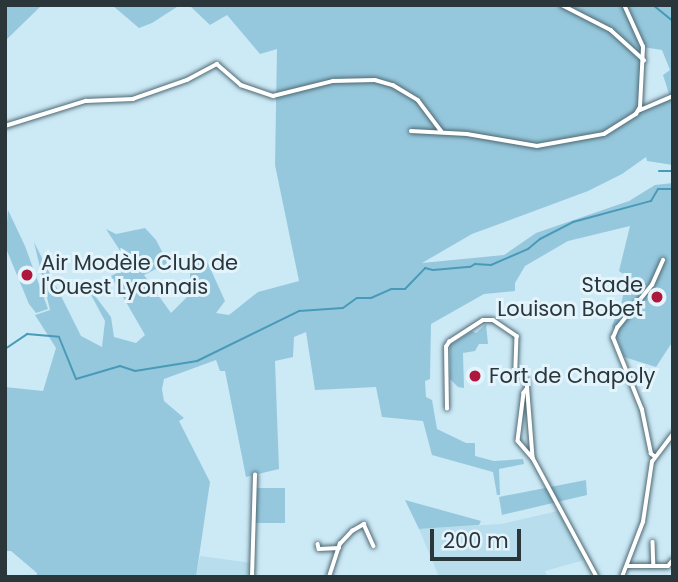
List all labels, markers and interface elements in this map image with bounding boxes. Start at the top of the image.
place label: Air Modèle Club de l'Ouest Lyonnais [41,250,238,300]
marker: Air Modèle Club de l'Ouest Lyonnais [19,267,35,283]
place label: Stade Louison Bobet [497,272,643,322]
marker: Stade Louison Bobet [649,289,665,305]
place label: Fort de Chapoly [489,363,655,389]
marker: Fort de Chapoly [467,368,483,384]
scale bar [433,516,524,560]
text: 200 m [443,526,509,555]

